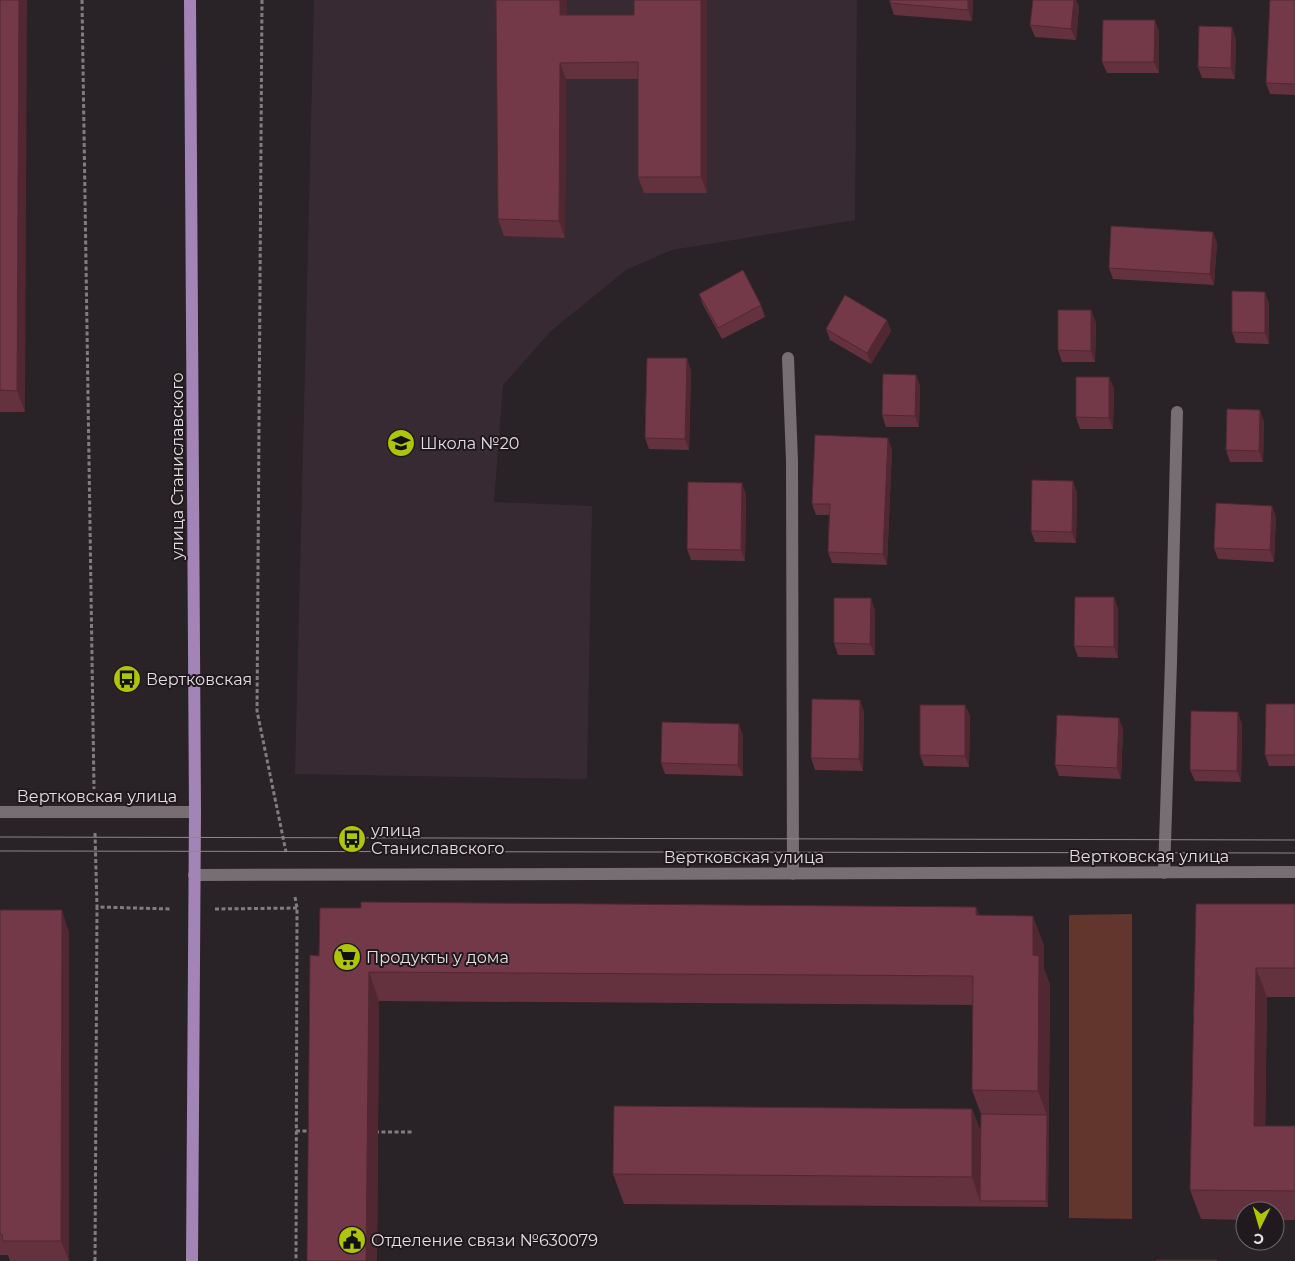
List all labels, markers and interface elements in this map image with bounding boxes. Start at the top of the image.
street label: улица Станиславского [168,372,187,561]
school or university icon: Школа №20 [386,428,416,458]
place label: Школа №20 [420,434,519,453]
bus stop icon: Вертковская [112,664,142,694]
place label: Вертковская [146,670,252,689]
street label: Вертковская улица [17,787,177,806]
place label: улица Станиславского [370,821,504,858]
bus stop icon: улица Станиславского [337,824,367,854]
street label: Вертковская улица [1069,847,1229,866]
street label: Вертковская улица [664,848,824,867]
supermarket icon: Продукты у дома [332,942,362,972]
place label: Продукты у дома [366,948,509,967]
north arrow [1235,1201,1285,1251]
public building icon: Отделение связи №630079 [337,1225,367,1255]
text: С [1253,1230,1265,1248]
place label: Отделение связи №630079 [371,1231,598,1250]

